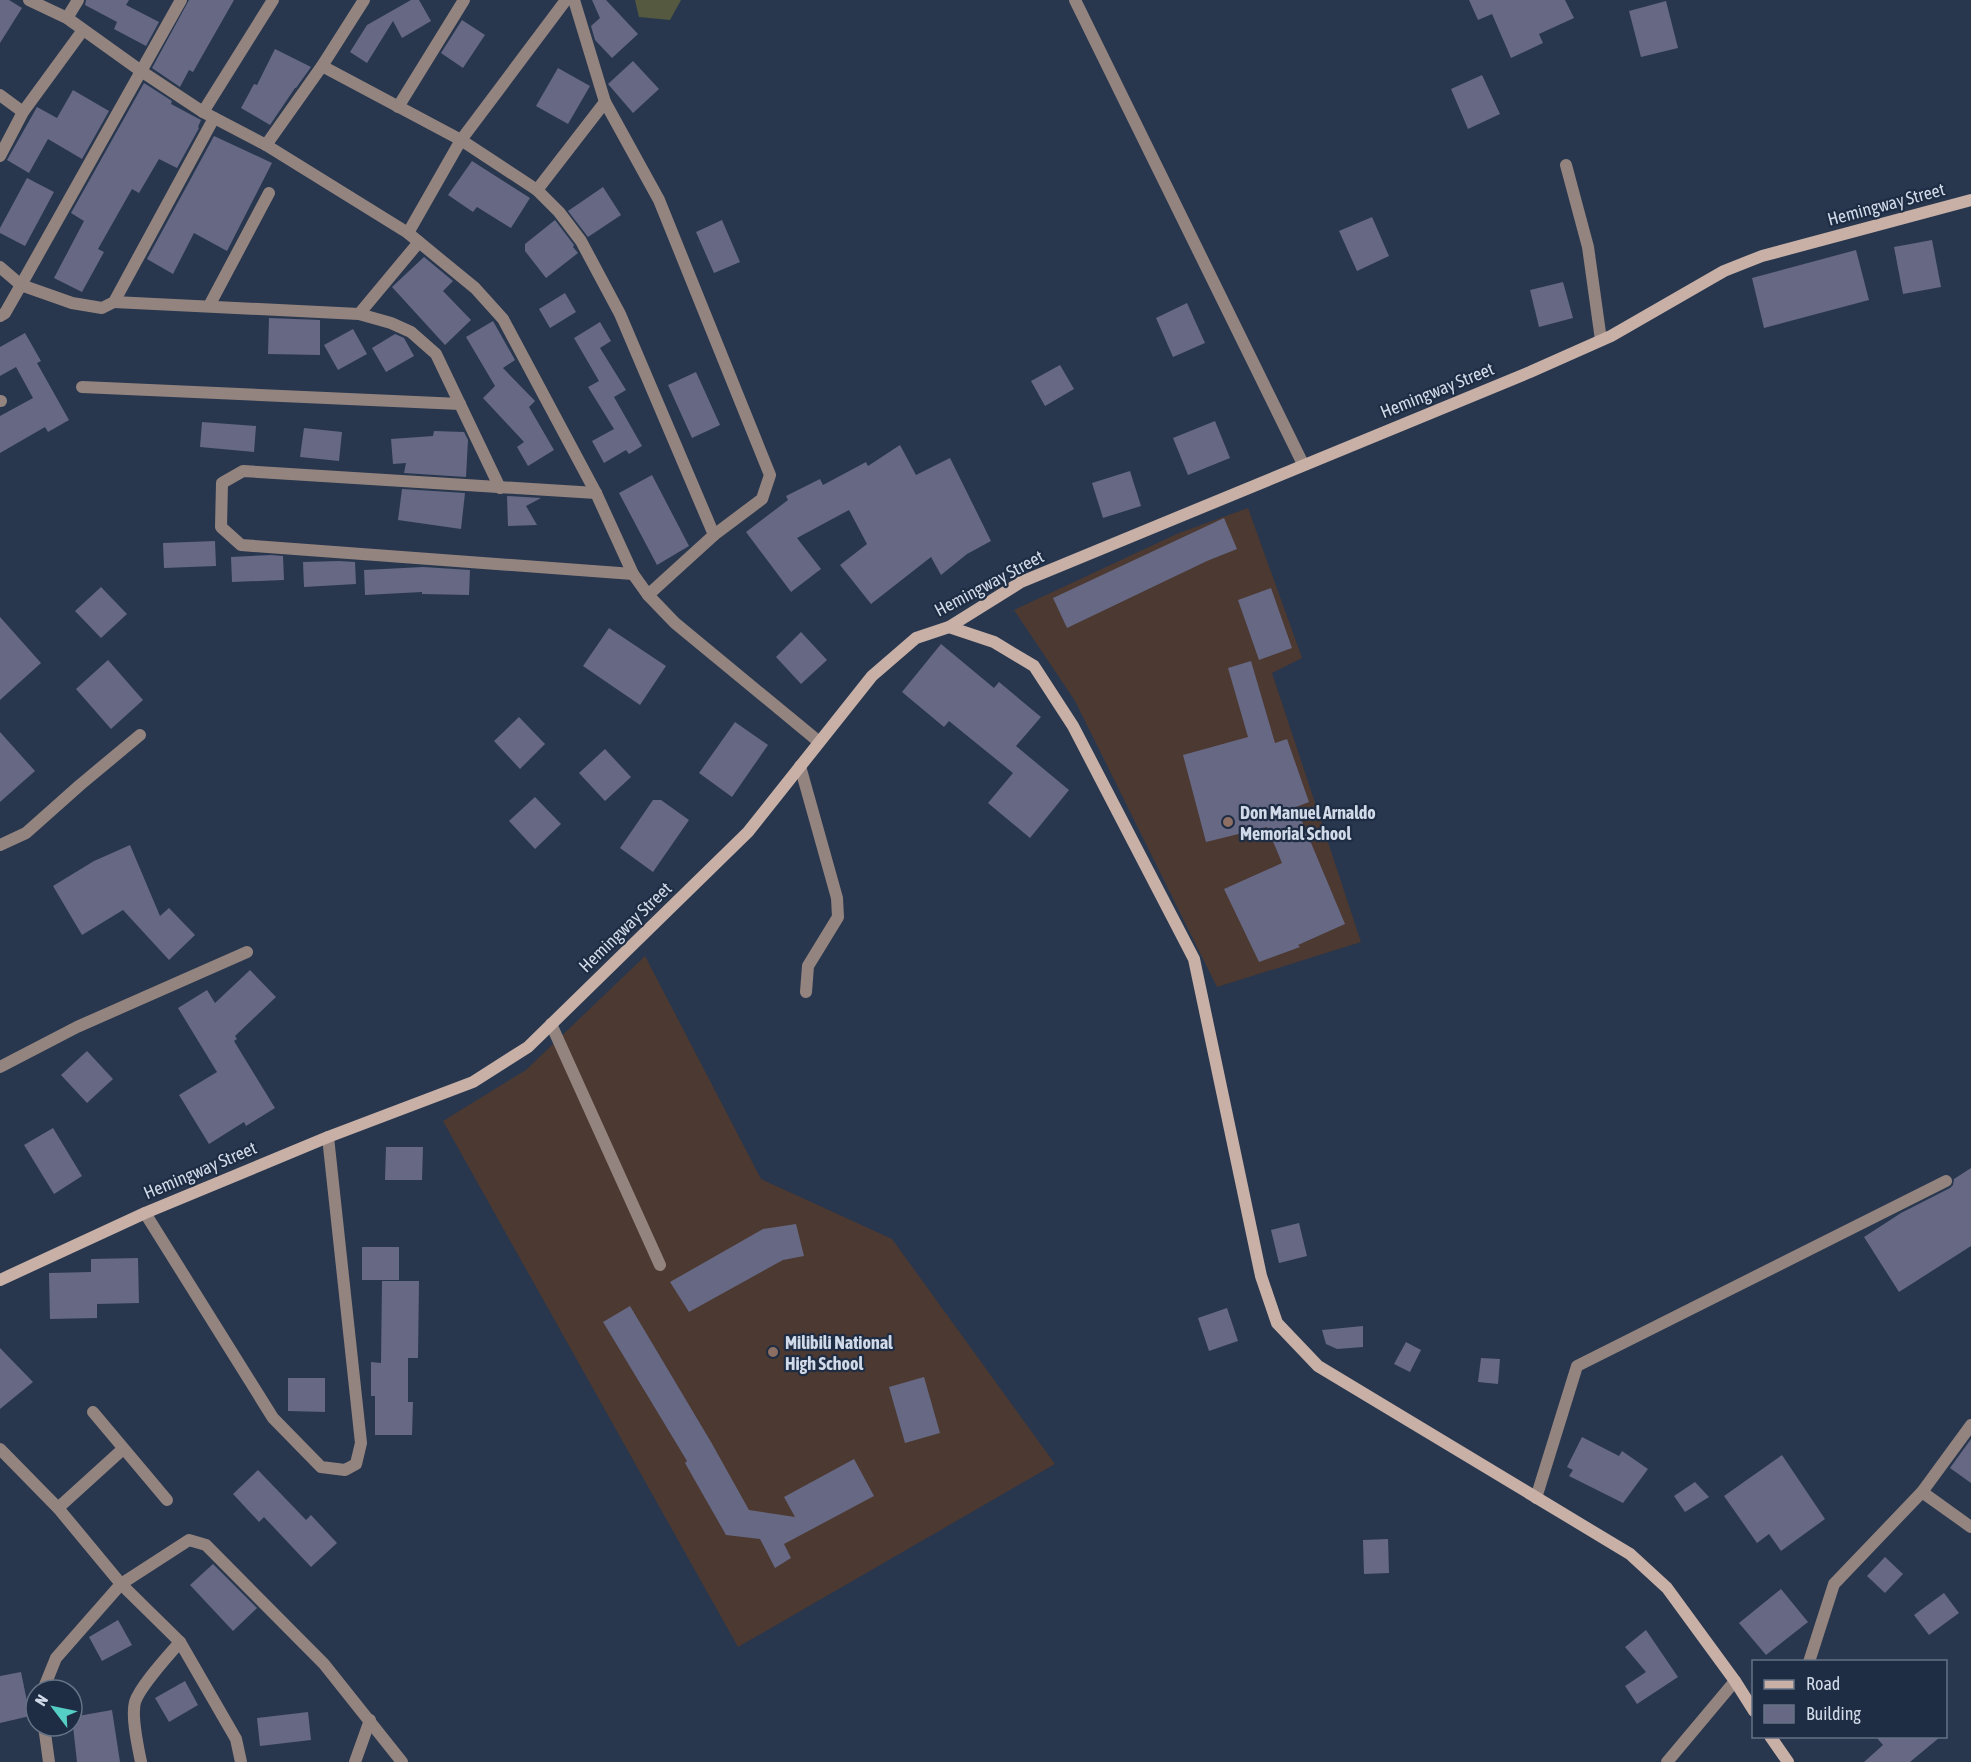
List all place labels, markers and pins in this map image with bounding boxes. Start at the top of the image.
place label: Don Manuel Arnaldo Memorial School [1240,802,1376,844]
marker: Don Manuel Arnaldo Memorial School [1221,815,1235,829]
place label: Milibili National High School [785,1332,893,1374]
marker: Milibili National High School [766,1345,780,1359]

